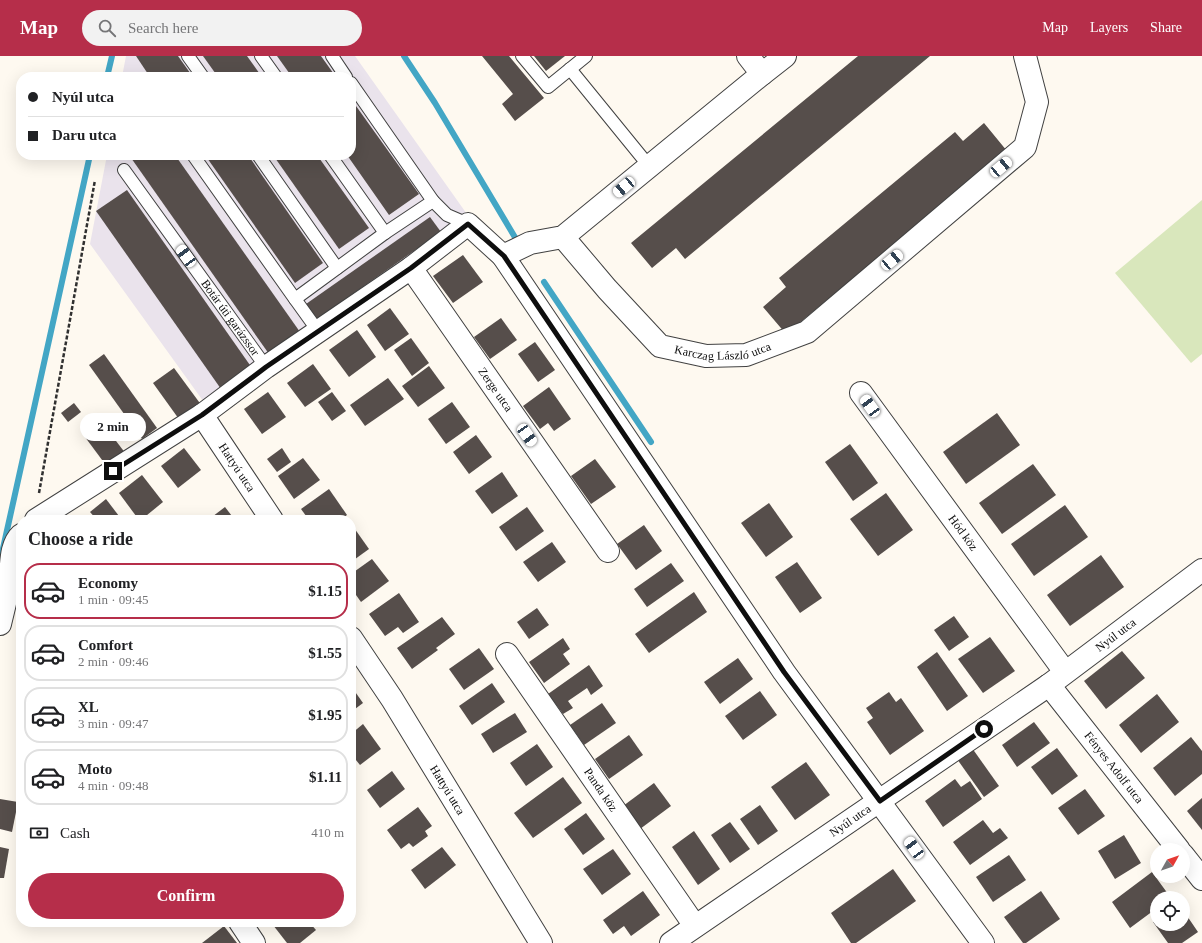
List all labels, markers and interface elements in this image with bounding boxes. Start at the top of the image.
search box [82,10,362,46]
text: Map [20,17,58,38]
icon: search [96,17,118,39]
text: Search here [128,20,198,36]
text: Map [1042,20,1068,35]
text: Layers [1090,20,1128,35]
text: Share [1150,20,1182,35]
text: Nyúl utca [52,89,114,105]
text: Daru utca [52,127,117,143]
car [988,155,1014,179]
car [611,175,637,199]
car [174,243,198,269]
car [879,248,905,272]
street label: Botár úti garázssor [198,277,263,359]
street label: Karczag László utca [673,339,773,363]
street label: Zerge utca [475,365,516,415]
car [858,393,882,419]
callout: 2 min [80,413,146,441]
text: 2 min [97,419,129,434]
car [515,422,539,448]
street label: Hattyú utca [216,440,259,495]
route end [104,462,122,480]
street label: Hód köz [945,512,981,553]
text: Choose a ride [28,529,133,549]
icon: car [30,573,66,609]
text: Economy [78,575,138,591]
text: $1.15 [308,583,342,599]
text: 1 min · 09:45 [78,592,148,607]
street label: Nyúl utca [1093,615,1139,655]
icon: car [30,635,66,671]
text: Comfort [78,637,133,653]
text: $1.55 [308,645,342,661]
text: 2 min · 09:46 [78,654,148,669]
icon: car [30,697,66,733]
text: XL [78,699,99,715]
text: $1.95 [308,707,342,723]
text: 3 min · 09:47 [78,716,148,731]
route start [975,720,993,738]
street label: Fényes Adolf utca [1081,729,1147,807]
icon: car [30,759,66,795]
text: Moto [78,761,112,777]
street label: Hattyú utca [427,762,468,818]
street label: Panda köz [581,765,621,814]
text: $1.11 [309,769,342,785]
text: 4 min · 09:48 [78,778,148,793]
street label: Nyúl utca [827,801,874,840]
icon: cash [28,822,50,844]
text: Cash [60,825,90,841]
text: 410 m [311,825,344,840]
car [902,835,926,861]
north arrow [1150,843,1190,883]
map controls [1150,843,1190,931]
button: Confirm [28,873,344,919]
button: locate [1150,891,1190,931]

